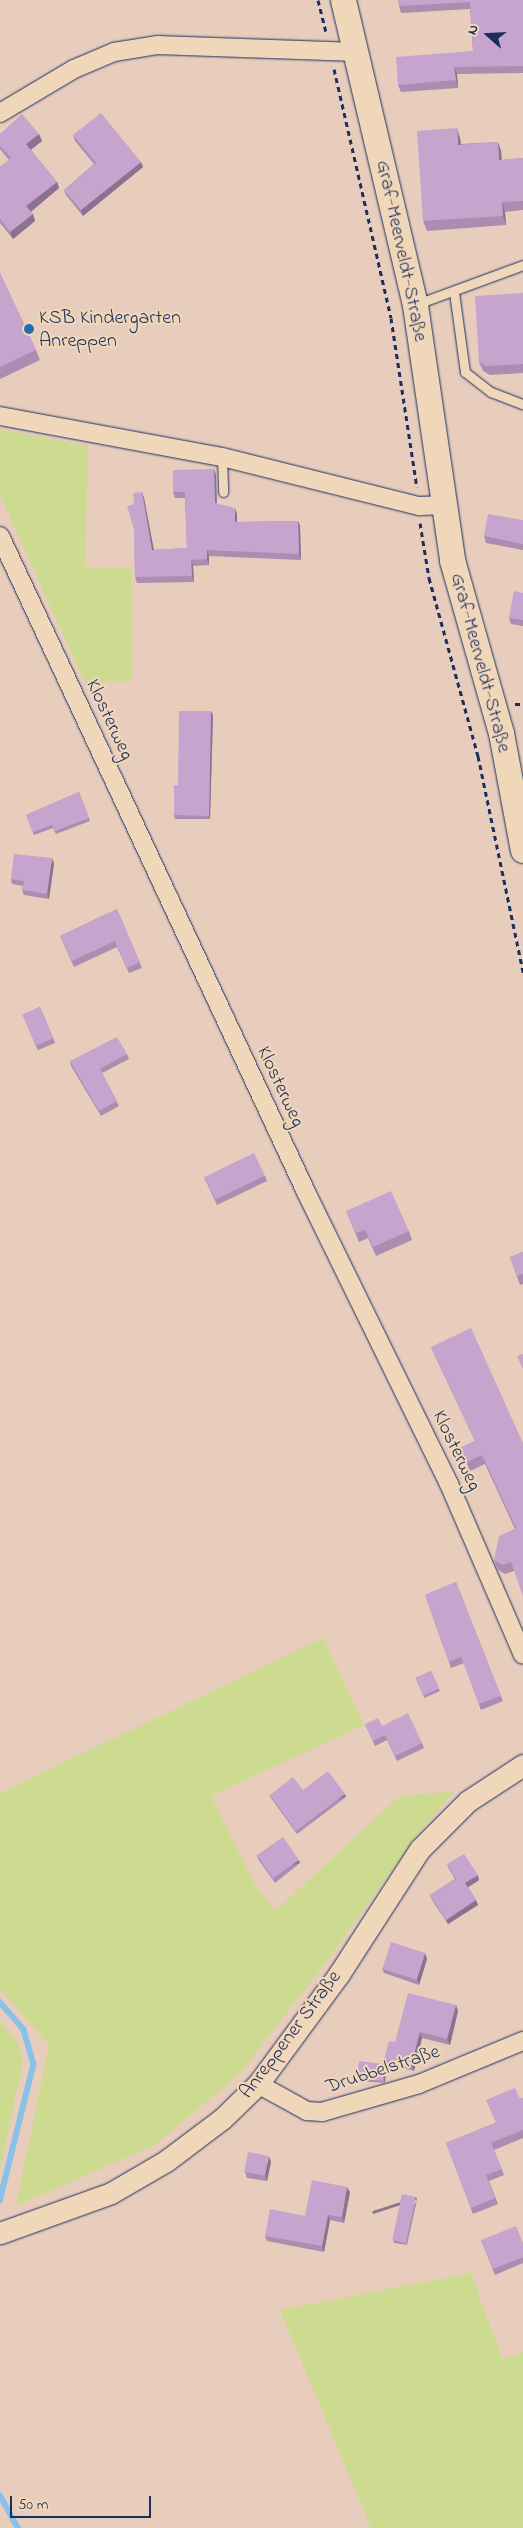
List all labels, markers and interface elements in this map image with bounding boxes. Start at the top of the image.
north arrow [463,10,513,60]
text: N [462,22,485,38]
street label: Graf-Meerveldt-Straße [370,158,432,344]
place label: KSB Kindergarten Anreppen [39,306,181,353]
marker: KSB Kindergarten Anreppen [23,323,35,335]
street label: Graf-Meerveldt-Straße [445,571,515,755]
street label: Klosterweg [80,676,138,764]
street label: Klosterweg [251,1043,309,1131]
street label: Klosterweg [426,1407,486,1495]
street label: Anreppener Straße [235,1966,347,2104]
street label: Drubbelstraße [323,2040,443,2100]
scale bar [12,2486,154,2518]
text: 50 m [18,2494,48,2516]

